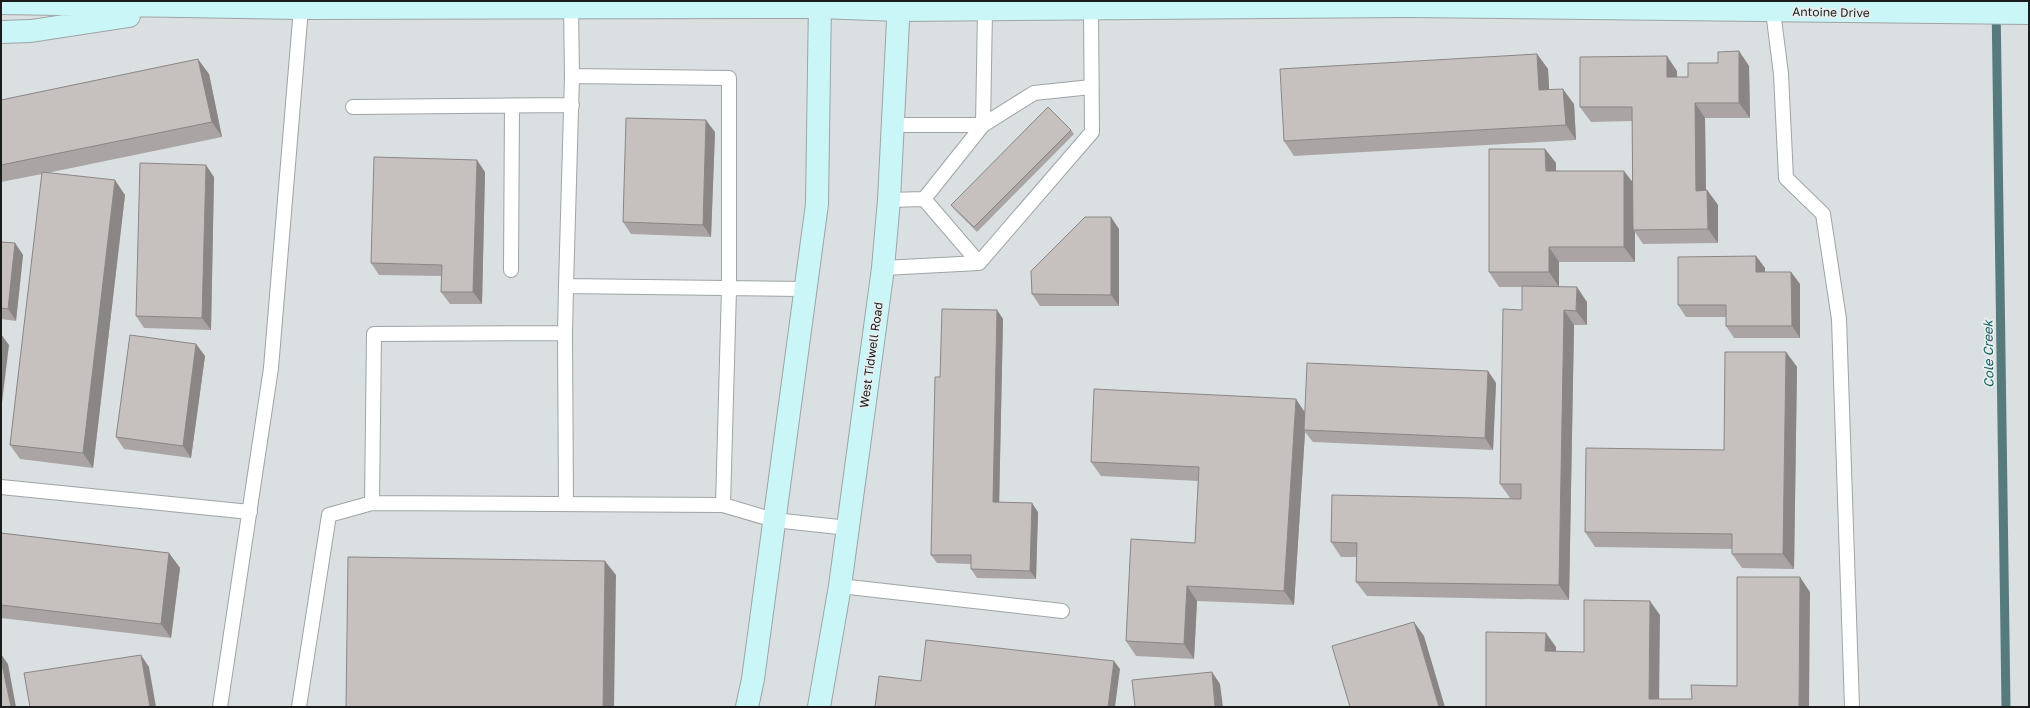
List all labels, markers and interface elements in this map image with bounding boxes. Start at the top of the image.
street label: Antoine Drive [1792,4,1870,20]
street label: West Tidwell Road [856,301,886,409]
water label: Cole Creek [1979,318,1997,388]

